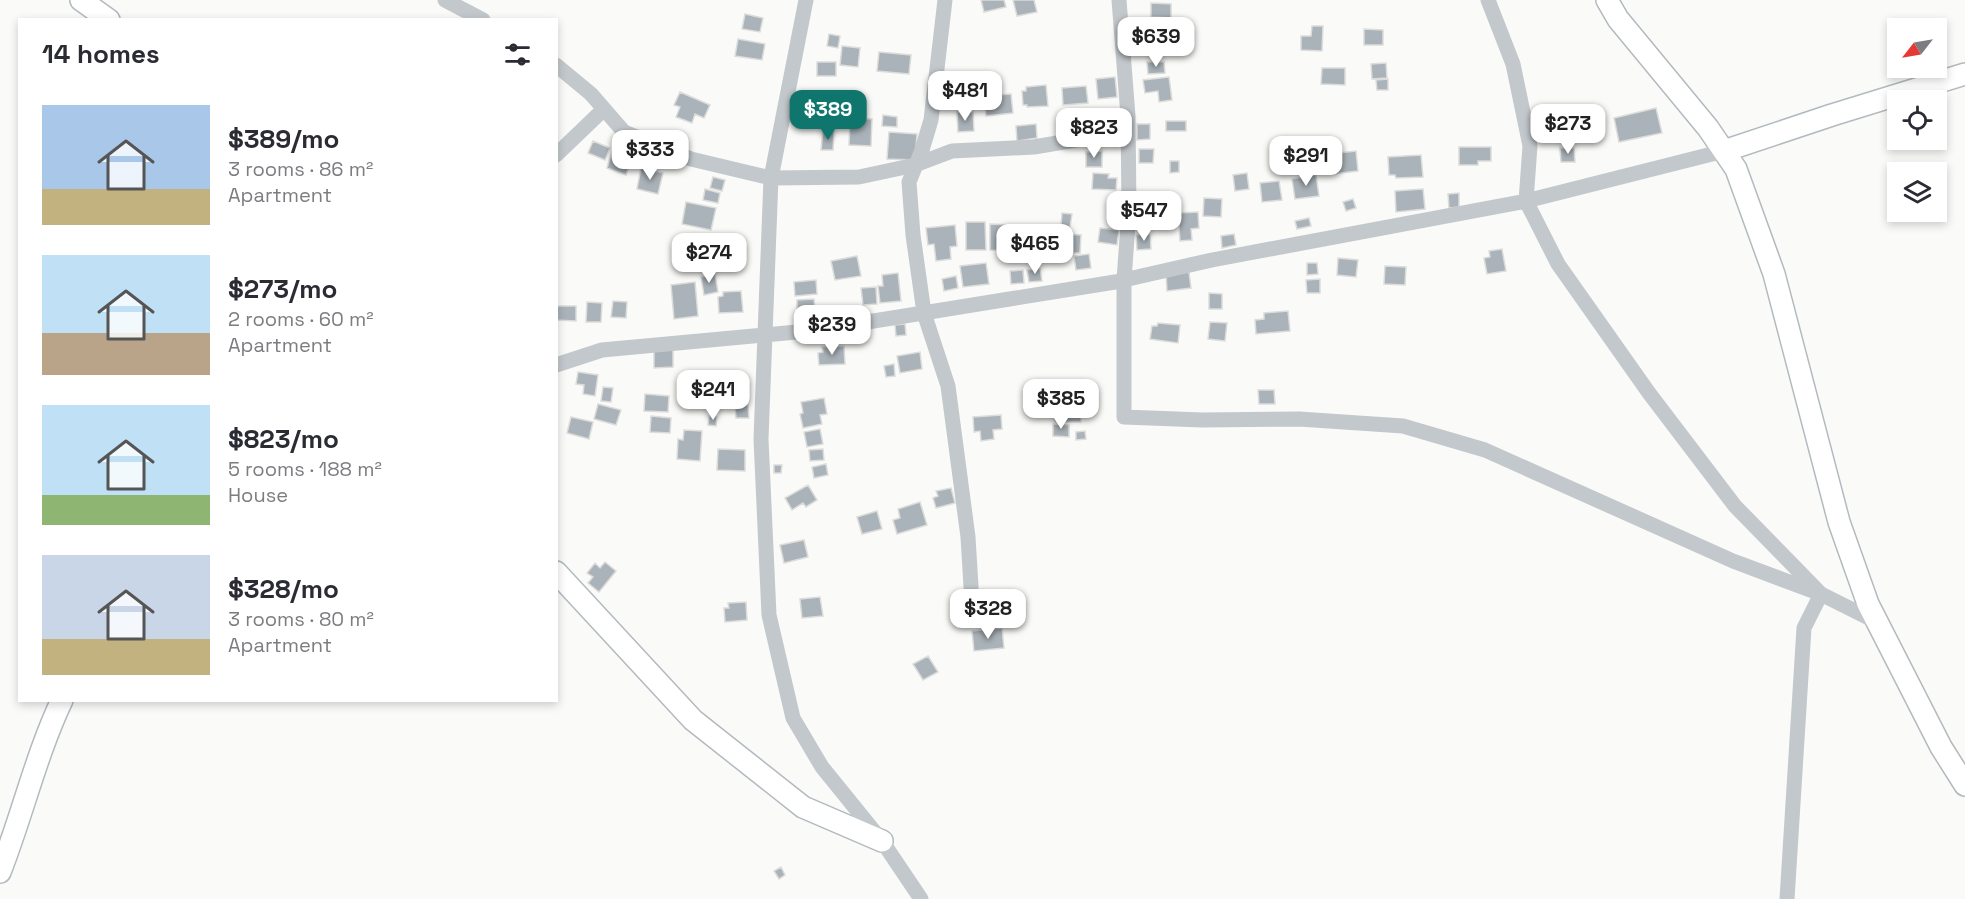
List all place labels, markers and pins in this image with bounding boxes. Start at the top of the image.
pin: $639 [1120,17,1192,68]
pin: $481 [929,71,1001,122]
pin: $389 [792,90,864,141]
pin: $273 [1532,104,1604,155]
pin: $823 [1058,108,1130,159]
pin: $333 [614,130,686,181]
pin: $291 [1270,136,1342,187]
pin: $547 [1108,191,1180,242]
pin: $465 [999,224,1071,275]
pin: $274 [673,233,745,284]
pin: $239 [796,305,868,356]
pin: $241 [677,370,749,421]
pin: $385 [1025,379,1097,430]
pin: $328 [952,589,1024,640]

